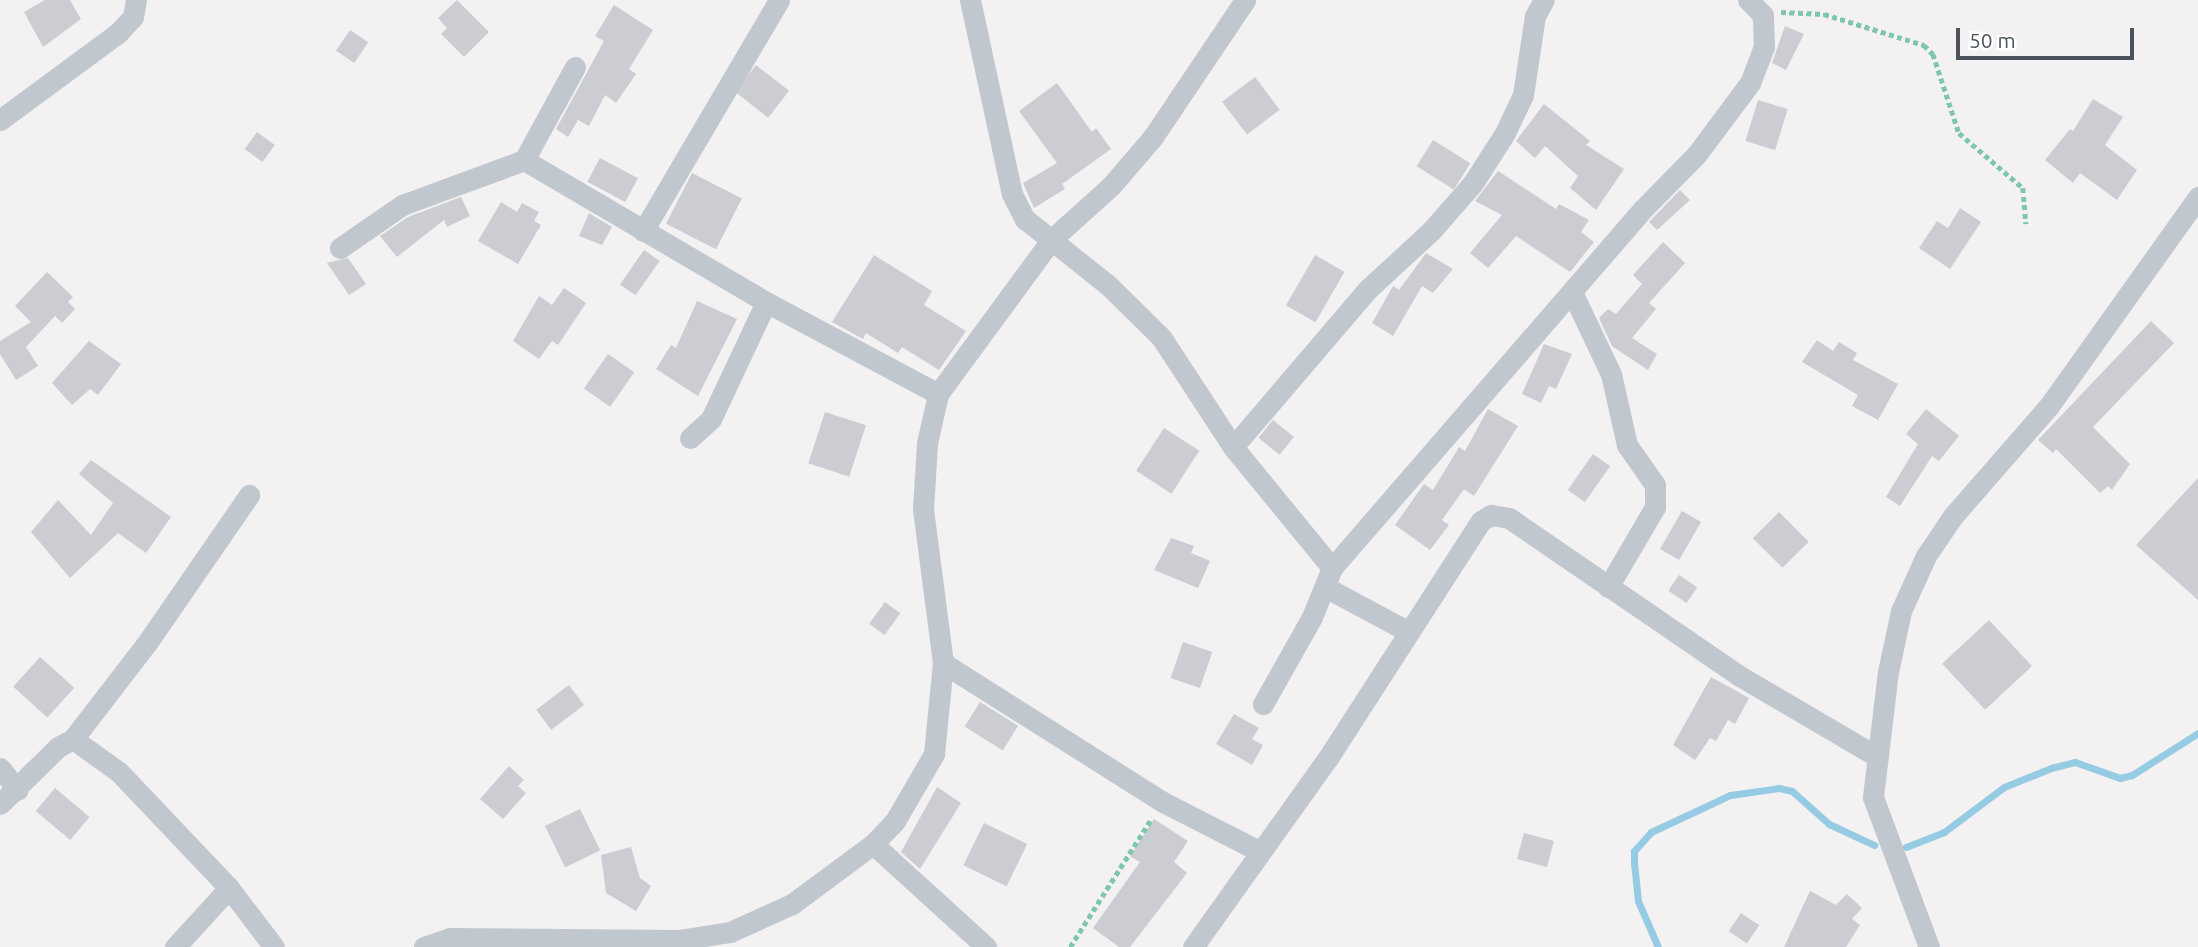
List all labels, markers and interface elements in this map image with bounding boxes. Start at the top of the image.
scale bar [1960,14,2138,58]
text: 50 m [1969,28,2016,52]

